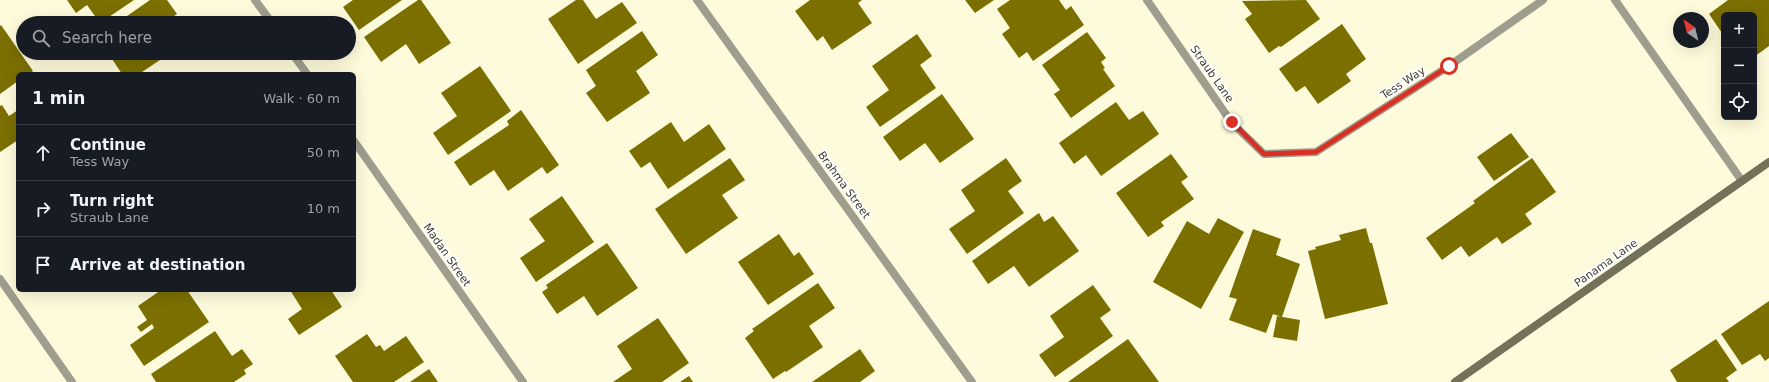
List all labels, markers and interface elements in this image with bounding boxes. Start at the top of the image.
north arrow [1673,12,1709,48]
map controls [1721,12,1757,120]
button: + [1721,12,1757,48]
search box [16,16,356,60]
icon: search [30,27,52,49]
text: Search here [62,29,152,47]
street label: Straub Lane [1188,43,1237,105]
button: − [1721,48,1757,84]
route start [1440,57,1458,75]
street label: Tess Way [1378,64,1428,103]
button: locate [1721,84,1757,120]
text: 1 min [32,88,85,108]
text: Walk · 60 m [263,91,340,106]
route end [1223,113,1241,131]
text: Continue [70,136,146,154]
icon: ahead [32,142,54,164]
text: 50 m [307,145,340,160]
street label: Brahma Street [815,149,873,222]
text: Tess Way [70,154,129,169]
text: Turn right [70,192,154,210]
icon: right [32,198,54,220]
text: 10 m [307,201,340,216]
text: Straub Lane [70,210,149,225]
street label: Madan Street [420,221,474,290]
street label: Panama Lane [1572,236,1640,290]
icon: arrive [32,254,54,276]
text: Arrive at destination [70,256,245,274]

